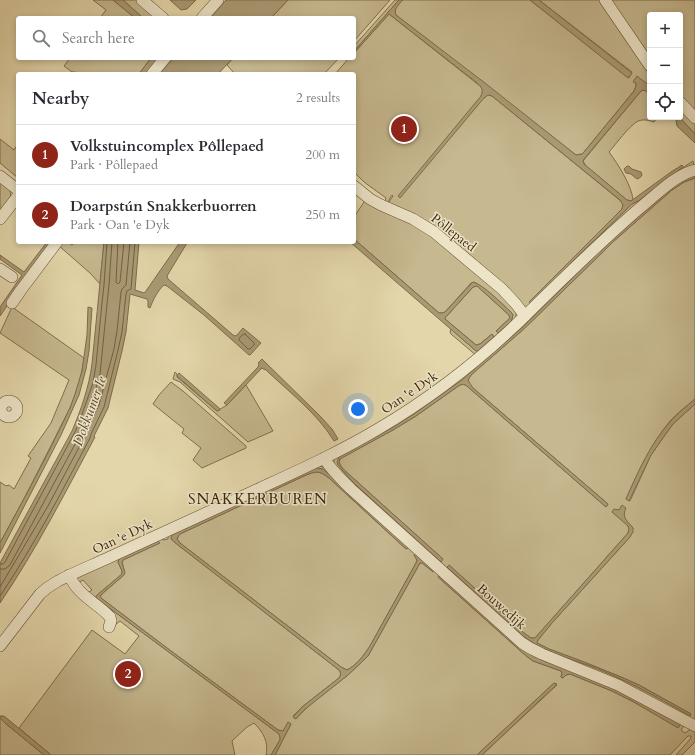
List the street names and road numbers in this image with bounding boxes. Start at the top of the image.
street label: Pôllepaed [427,210,480,256]
street label: Oan 'e Dyk [378,367,441,418]
street label: Oan 'e Dyk [89,515,155,559]
street label: Bouwedijk [473,580,530,634]

